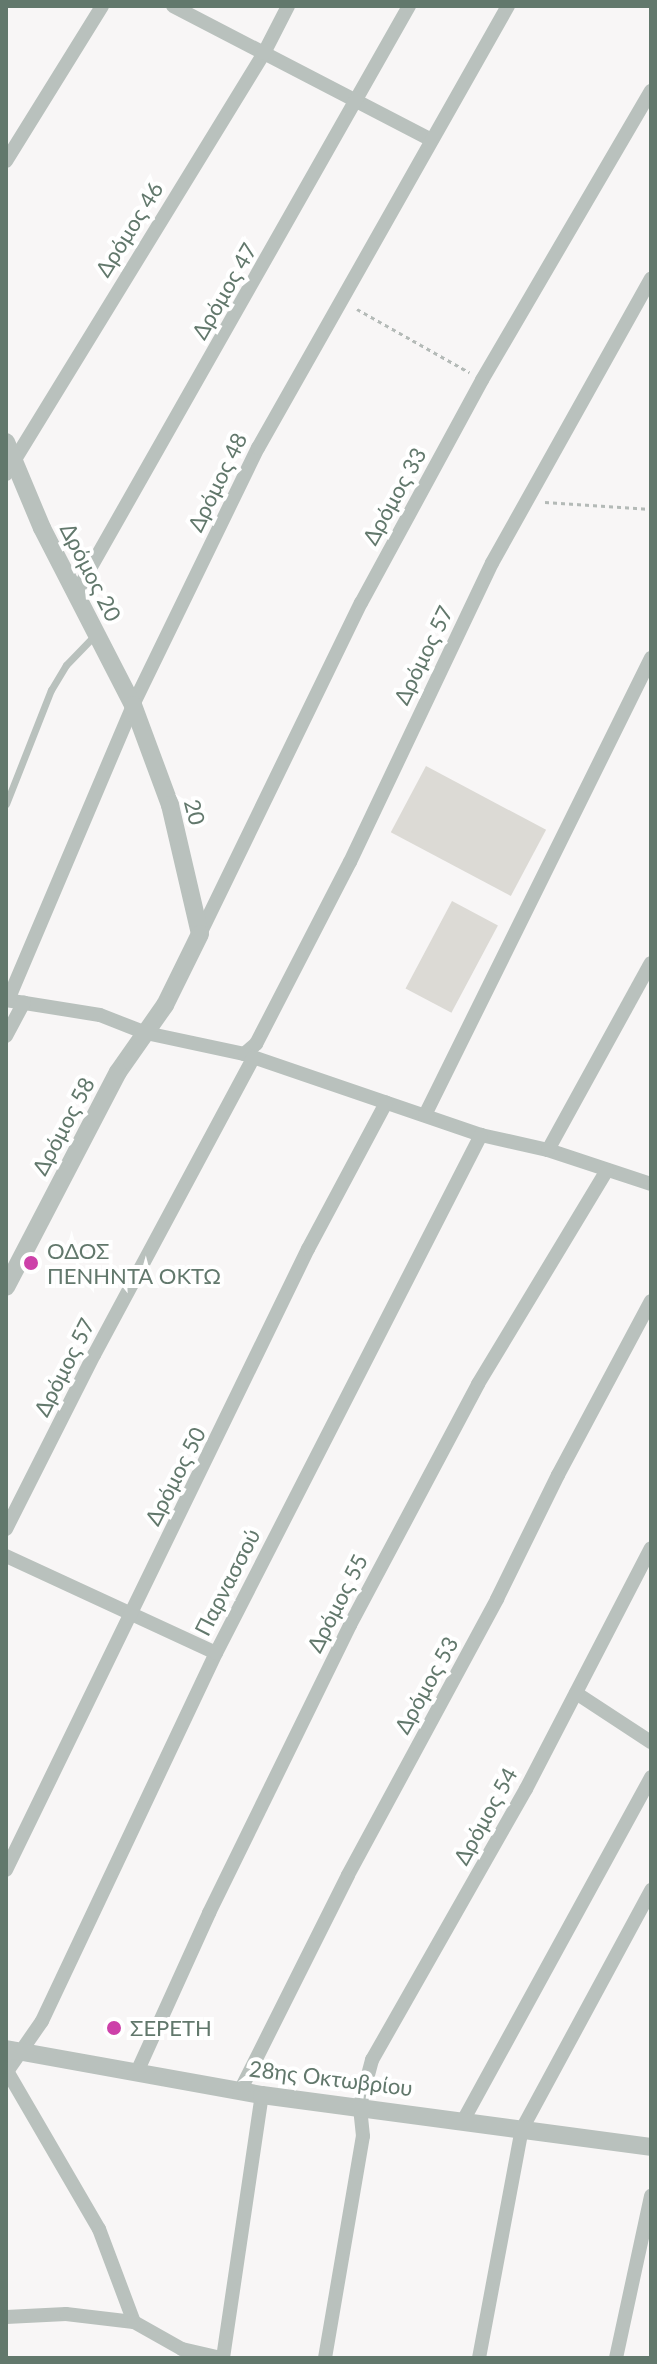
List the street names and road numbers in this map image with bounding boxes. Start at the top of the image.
street label: Δρόμος 46 [90,177,168,281]
street label: Δρόμος 47 [186,238,262,344]
street label: Δρόμος 48 [182,428,252,536]
street label: Δρόμος 33 [357,443,431,549]
street label: Δρόμος 20 [55,518,127,626]
street label: Δρόμος 57 [388,601,458,709]
street label: 20 [179,796,211,828]
street label: Δρόμος 58 [26,1073,100,1179]
street label: Δρόμος 57 [28,1313,100,1421]
street label: Δρόμος 50 [139,1422,211,1530]
street label: Παρνασσού [189,1524,265,1640]
street label: Δρόμος 55 [301,1549,373,1657]
street label: Δρόμος 53 [389,1632,463,1738]
street label: Δρόμος 54 [448,1763,522,1869]
street label: 28ης Οκτωβρίου [248,2055,414,2101]

